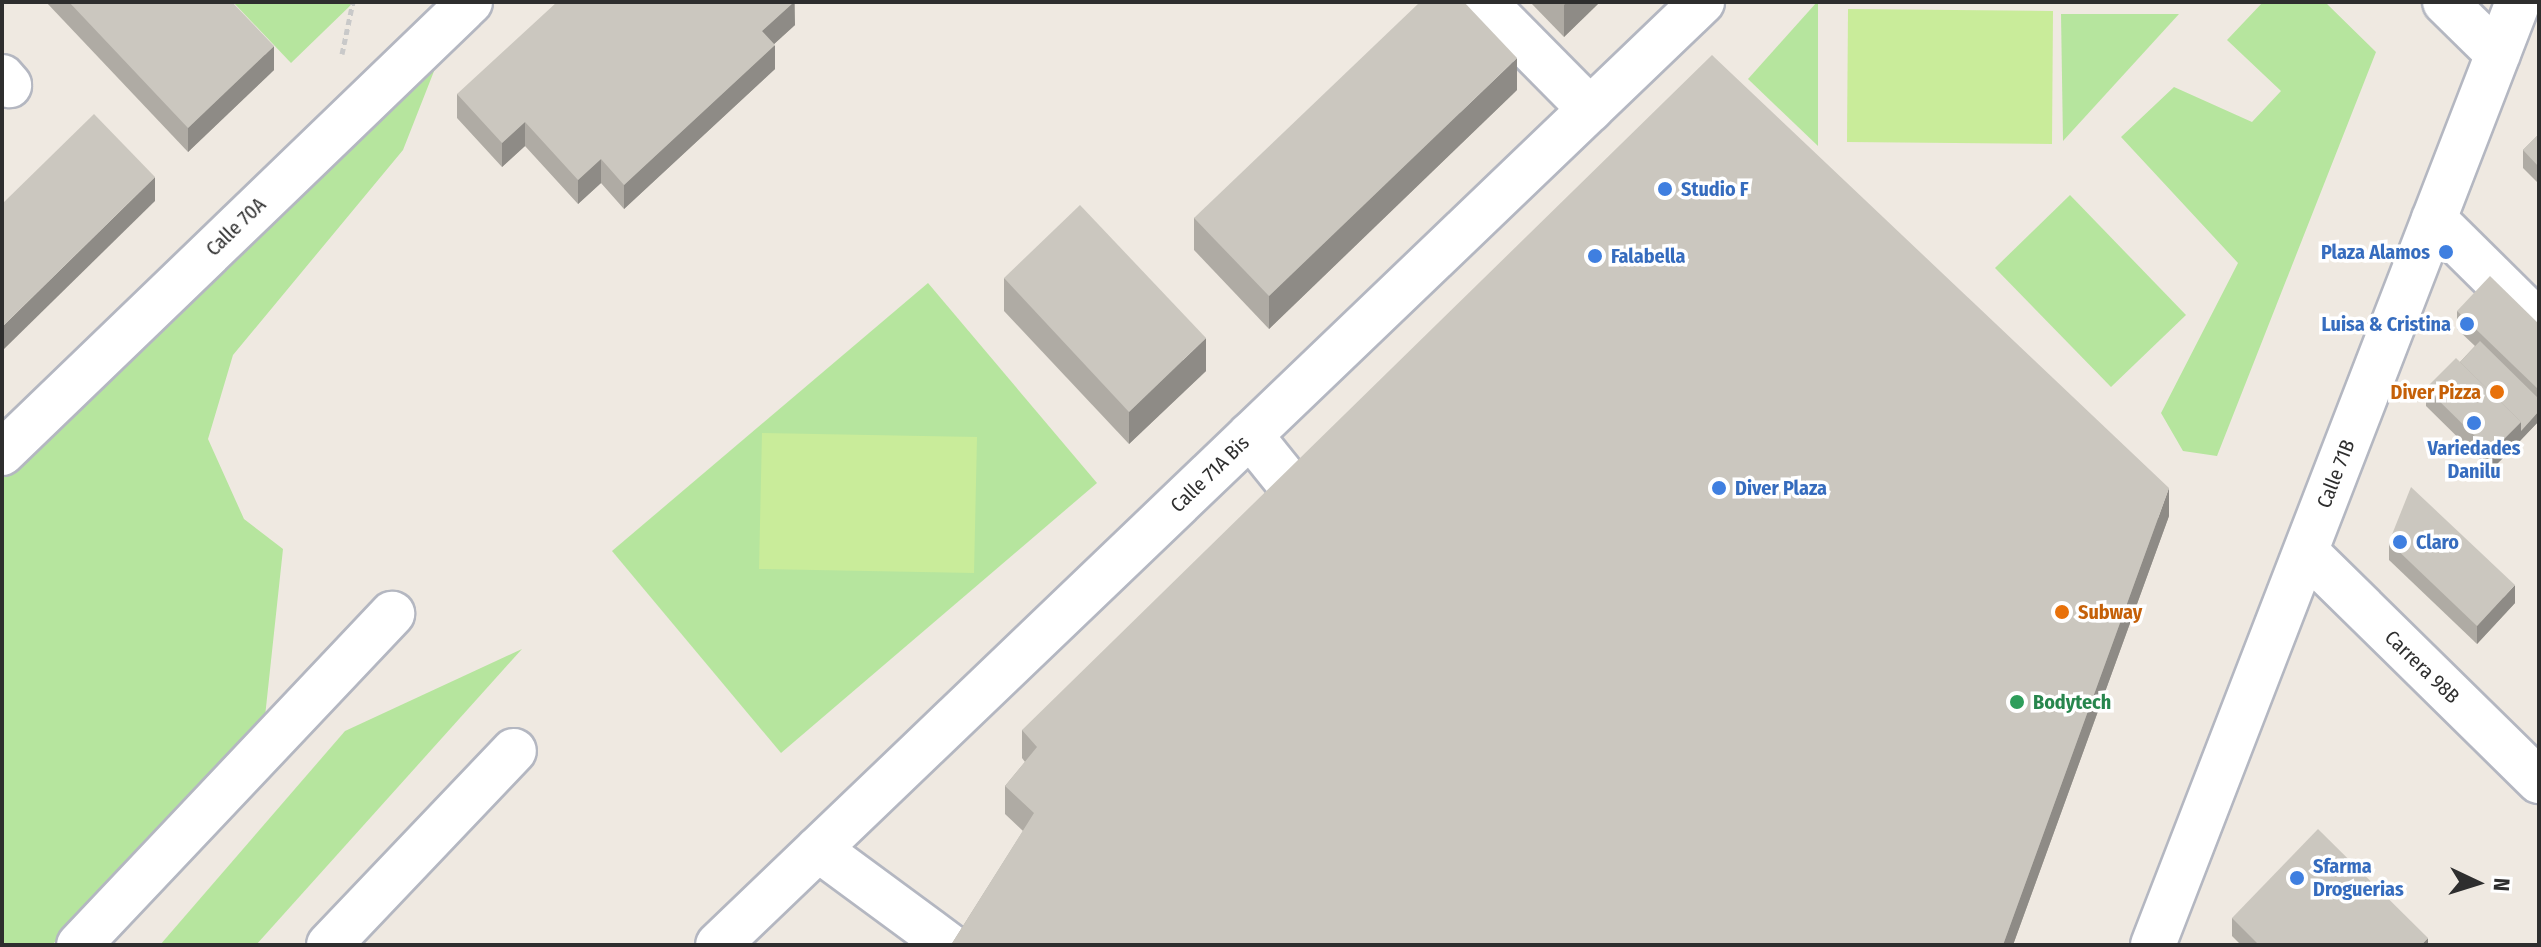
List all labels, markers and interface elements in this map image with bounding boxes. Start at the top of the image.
place label: Studio F [1681,177,1749,201]
marker: Studio F [1656,180,1674,198]
street label: Calle 70A [201,193,271,261]
place label: Plaza Alamos [2321,240,2430,264]
marker: Plaza Alamos [2437,243,2455,261]
place label: Falabella [1611,244,1685,268]
marker: Falabella [1586,247,1604,265]
place label: Luisa & Cristina [2322,312,2451,336]
marker: Luisa & Cristina [2458,315,2476,333]
place label: Diver Pizza [2391,380,2481,404]
marker: Diver Pizza [2488,383,2506,401]
marker: Variedades Danilu [2465,414,2483,432]
street label: Calle 71A Bis [1166,431,1254,517]
street label: Calle 71B [2312,436,2360,512]
place label: Variedades Danilu [2428,436,2520,483]
place label: Diver Plaza [1735,476,1827,500]
marker: Diver Plaza [1710,479,1728,497]
place label: Claro [2416,530,2459,554]
marker: Claro [2391,533,2409,551]
place label: Subway [2078,600,2142,624]
marker: Subway [2053,603,2071,621]
street label: Carrera 98B [2380,626,2464,708]
place label: Bodytech [2033,690,2111,714]
marker: Bodytech [2008,693,2026,711]
north arrow [2437,843,2517,923]
place label: Sfarma Droguerias [2313,854,2404,901]
marker: Sfarma Droguerias [2288,869,2306,887]
text: N [2488,877,2515,892]

